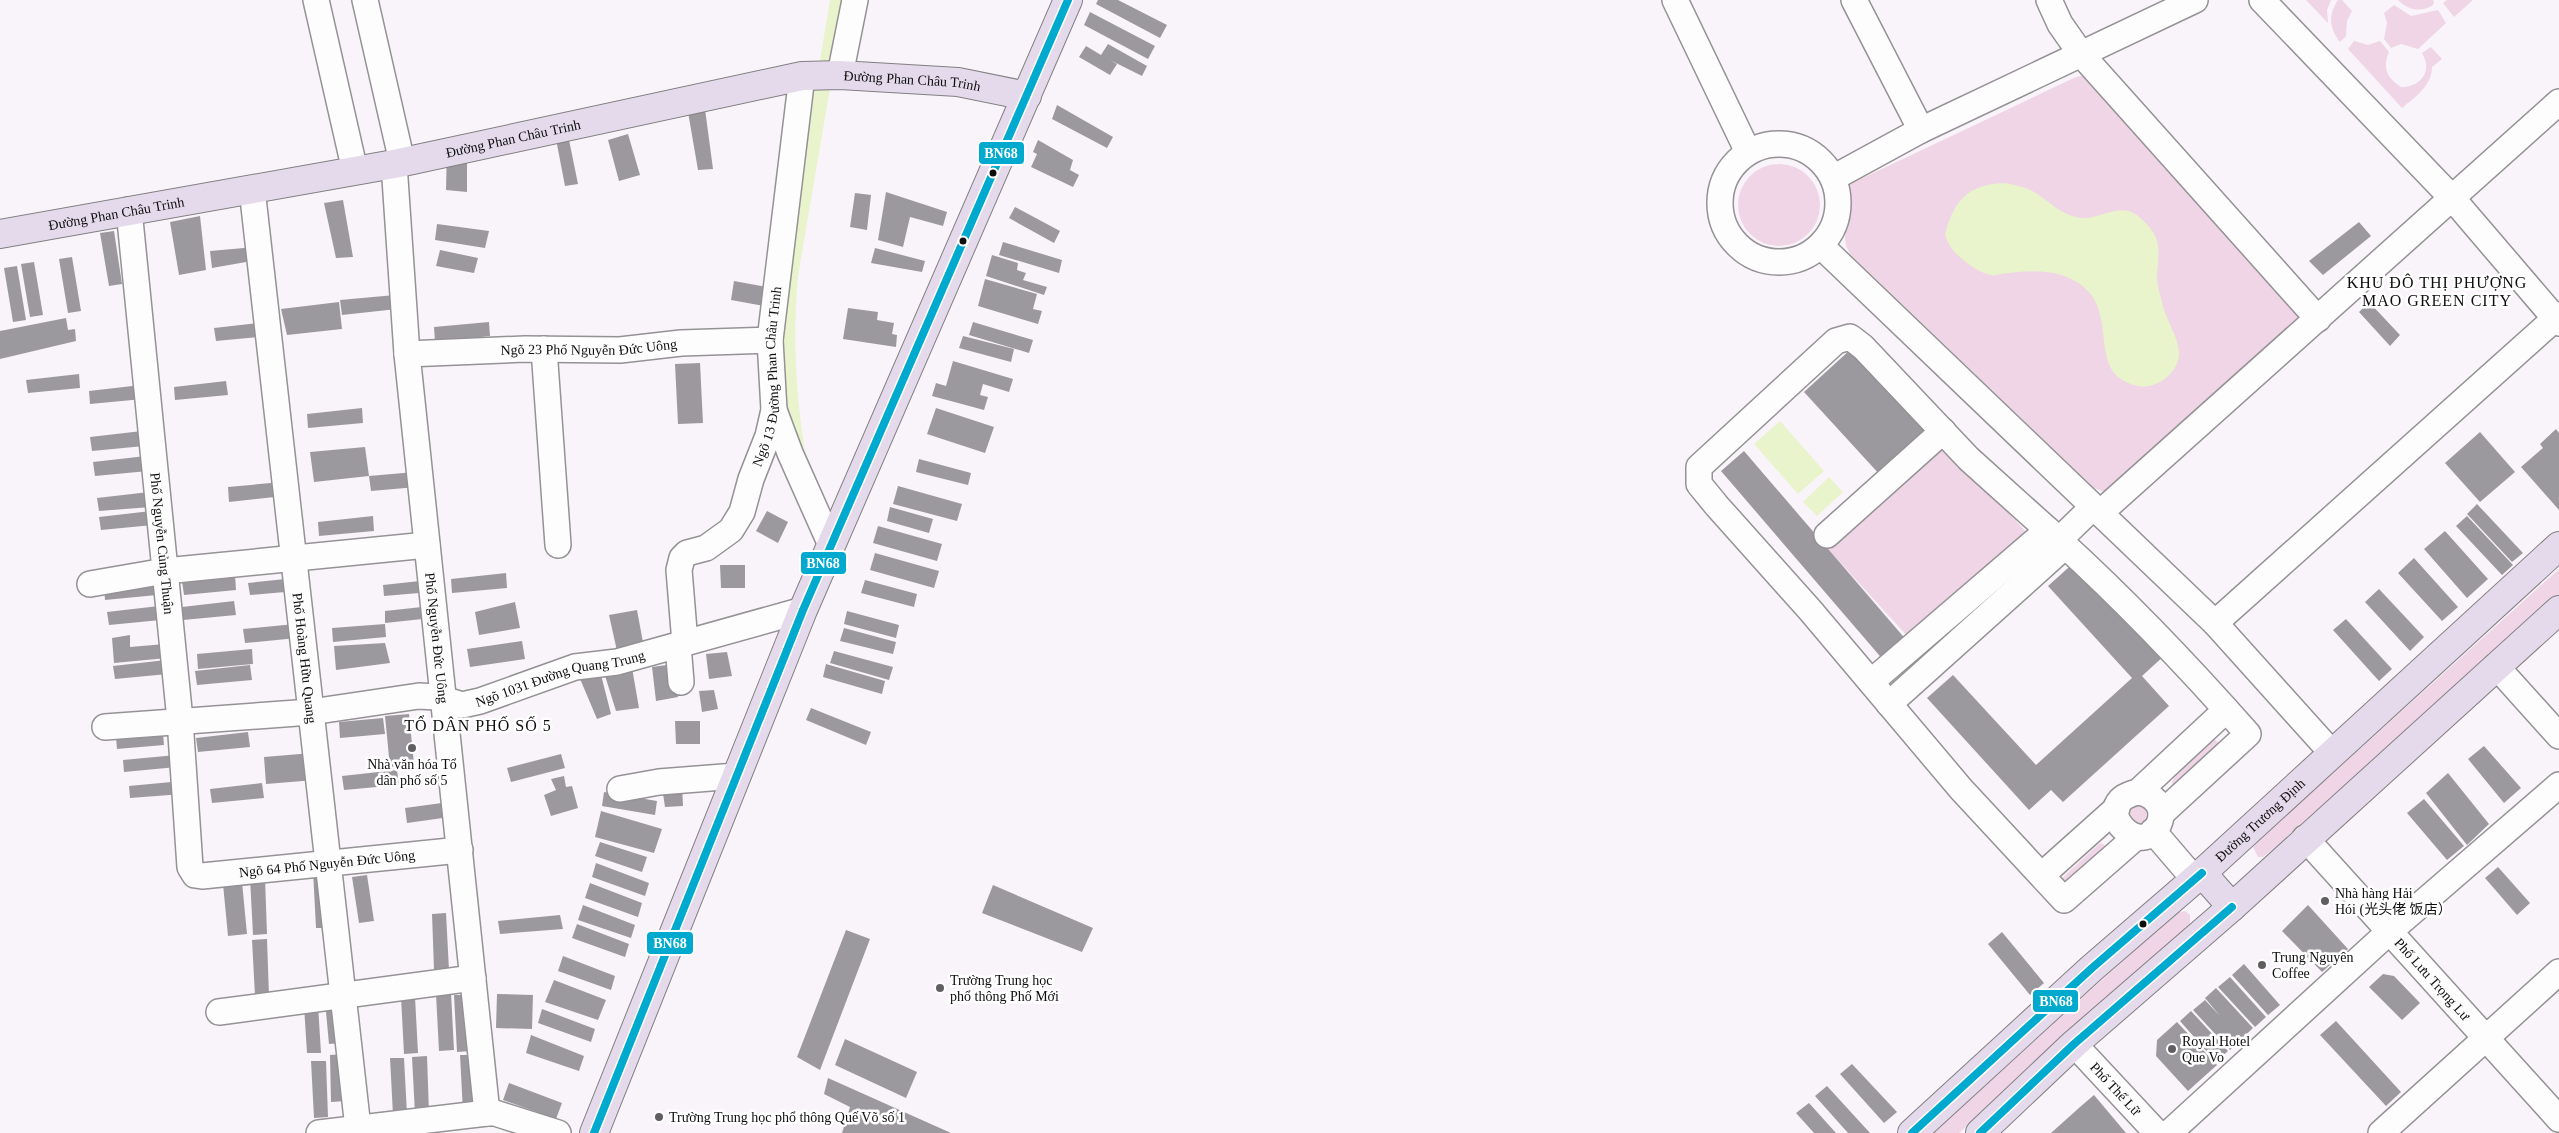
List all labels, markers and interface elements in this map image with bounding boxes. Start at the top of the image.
street label: Đường Phan Châu Trinh [843,68,982,94]
street label: Đường Phan Châu Trinh [444,116,582,160]
line badge: BN68 [978,141,1025,165]
text: BN68 [984,146,1018,161]
unlabelled marker [988,168,998,178]
street label: Đường Phan Châu Trinh [47,194,185,233]
unlabelled marker [958,236,968,246]
district label: KHU ĐÔ THỊ PHƯỢNG MAO GREEN CITY [2347,273,2527,309]
street label: Ngõ 13 Đường Phan Châu Trinh [749,286,784,469]
street label: Ngõ 23 Phố Nguyễn Đức Uông [500,336,678,358]
street label: Phố Nguyễn Củng Thuận [148,472,177,615]
line badge: BN68 [800,551,847,575]
text: BN68 [806,556,840,571]
street label: Phố Nguyễn Đức Uông [423,572,451,704]
street label: Phố Hoàng Hữu Quang [290,592,320,724]
street label: Ngõ 1031 Đường Quang Trung [473,647,646,710]
district label: TỔ DÂN PHỐ SỐ 5 [404,715,552,734]
marker: Nhà văn hóa Tổ dân phố số 5 [406,742,418,754]
place label: Nhà văn hóa Tổ dân phố số 5 [367,757,457,788]
street label: Đường Trương Định [2212,775,2308,865]
street label: Ngõ 64 Phố Nguyễn Đức Uông [238,847,416,880]
place label: Nhà hàng Hải Hói (光头佬 饭店） [2335,886,2452,918]
marker: Nhà hàng Hải Hói (光头佬 饭店） [2319,895,2331,907]
unlabelled marker [2138,919,2148,929]
line badge: BN68 [646,931,694,955]
street label: Phố Lưu Trọng Lư [2392,935,2473,1023]
text: BN68 [653,936,687,951]
place label: Trung Nguyên Coffee [2272,950,2354,981]
marker: Trung Nguyên Coffee [2256,959,2268,971]
place label: Trường Trung học phổ thông Phố Mới [950,973,1059,1004]
marker: Trường Trung học phổ thông Phố Mới [934,982,946,994]
line badge: BN68 [2032,989,2079,1013]
text: BN68 [2039,994,2073,1009]
place label: Royal Hotel Que Vo [2182,1034,2250,1065]
marker: Royal Hotel Que Vo [2166,1043,2178,1055]
street label: Phố Thế Lữ [2087,1059,2144,1118]
place label: Trường Trung học phổ thông Quế Võ số 1 [669,1110,905,1125]
marker: Trường Trung học phổ thông Quế Võ số 1 [653,1111,665,1123]

